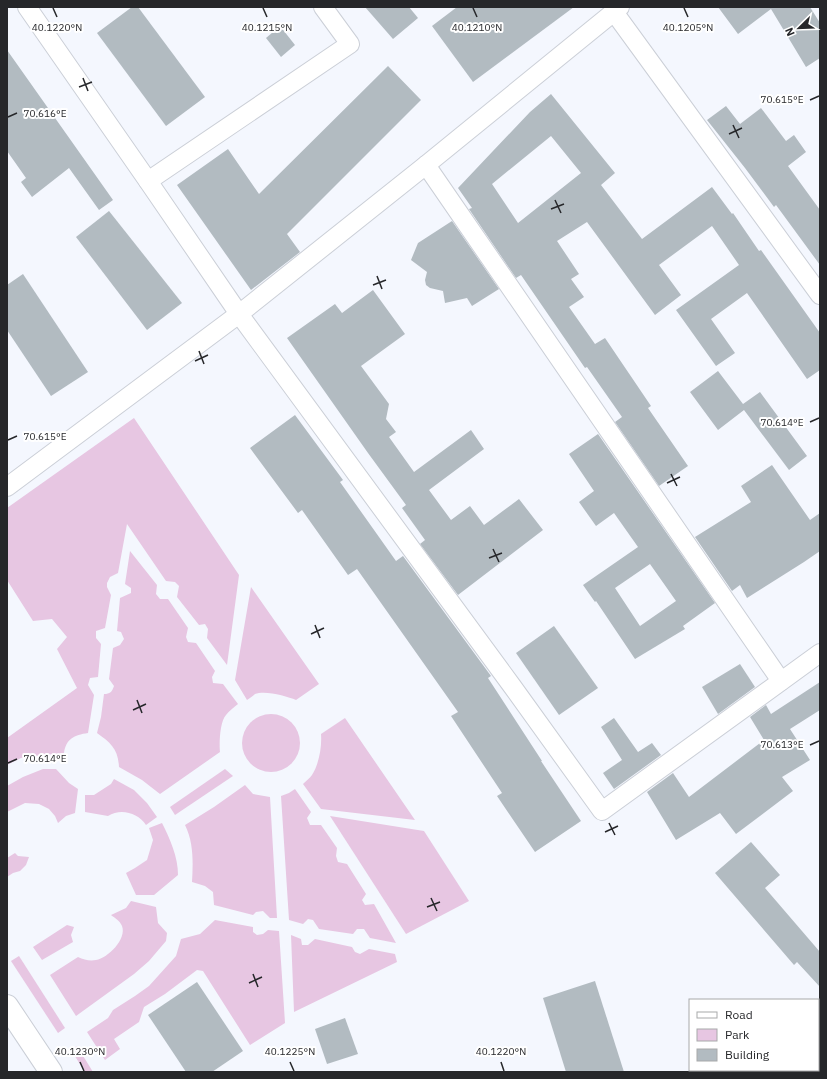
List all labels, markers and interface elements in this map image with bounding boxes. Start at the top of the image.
north arrow [779,8,819,48]
text: 40.1220°N [32,21,82,34]
text: 40.1215°N [242,21,292,34]
text: 40.1210°N [452,21,502,34]
text: 40.1205°N [663,21,713,34]
text: N [782,25,798,38]
text: 70.615°E [760,93,804,106]
text: 70.616°E [23,107,67,120]
text: 70.614°E [760,416,804,429]
text: 70.615°E [23,430,67,443]
text: 70.613°E [760,738,804,751]
text: 70.614°E [23,752,67,765]
legend [689,999,819,1071]
text: Road [725,1007,753,1022]
text: Park [725,1027,750,1042]
text: 40.1230°N [55,1045,105,1058]
text: 40.1225°N [265,1045,315,1058]
text: 40.1220°N [476,1045,526,1058]
text: Building [725,1047,770,1062]

